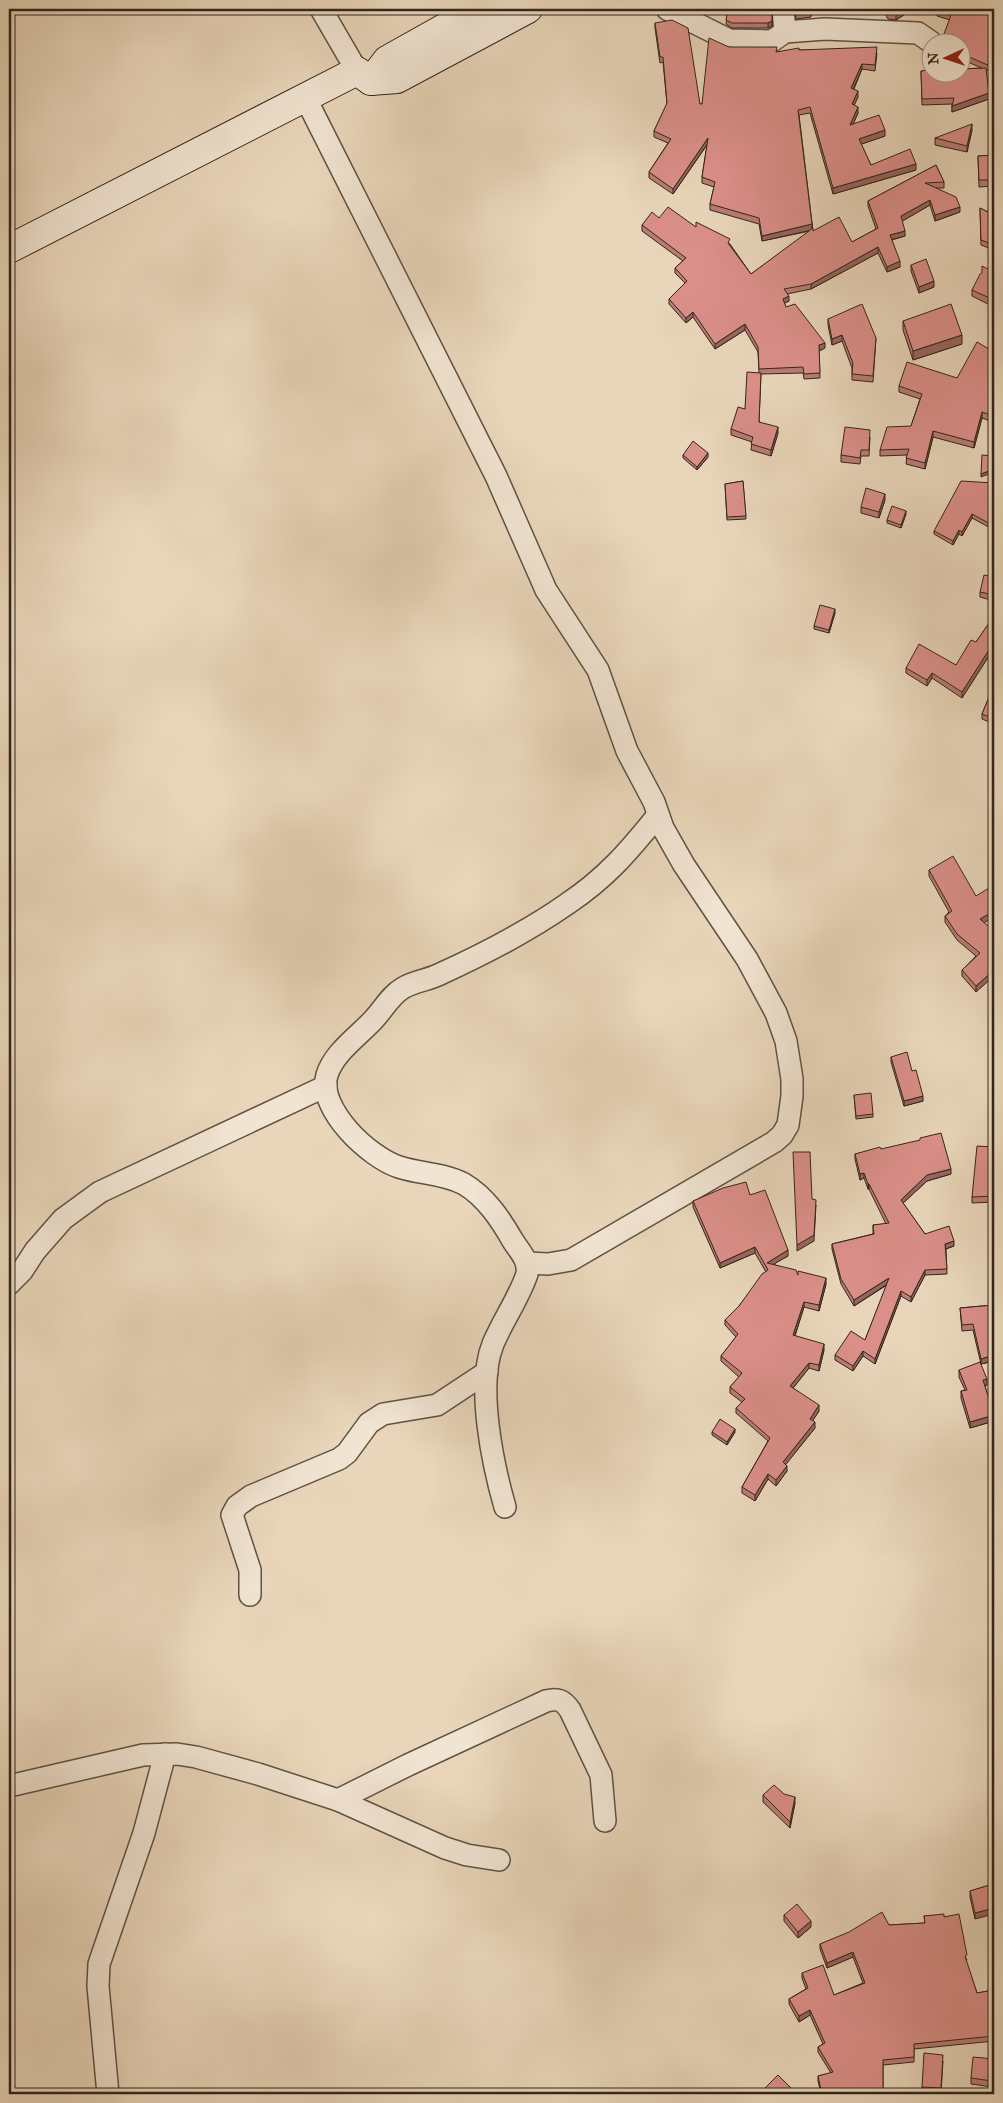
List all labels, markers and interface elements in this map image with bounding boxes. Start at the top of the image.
north arrow [920,32,970,82]
text: N [925,52,942,65]

